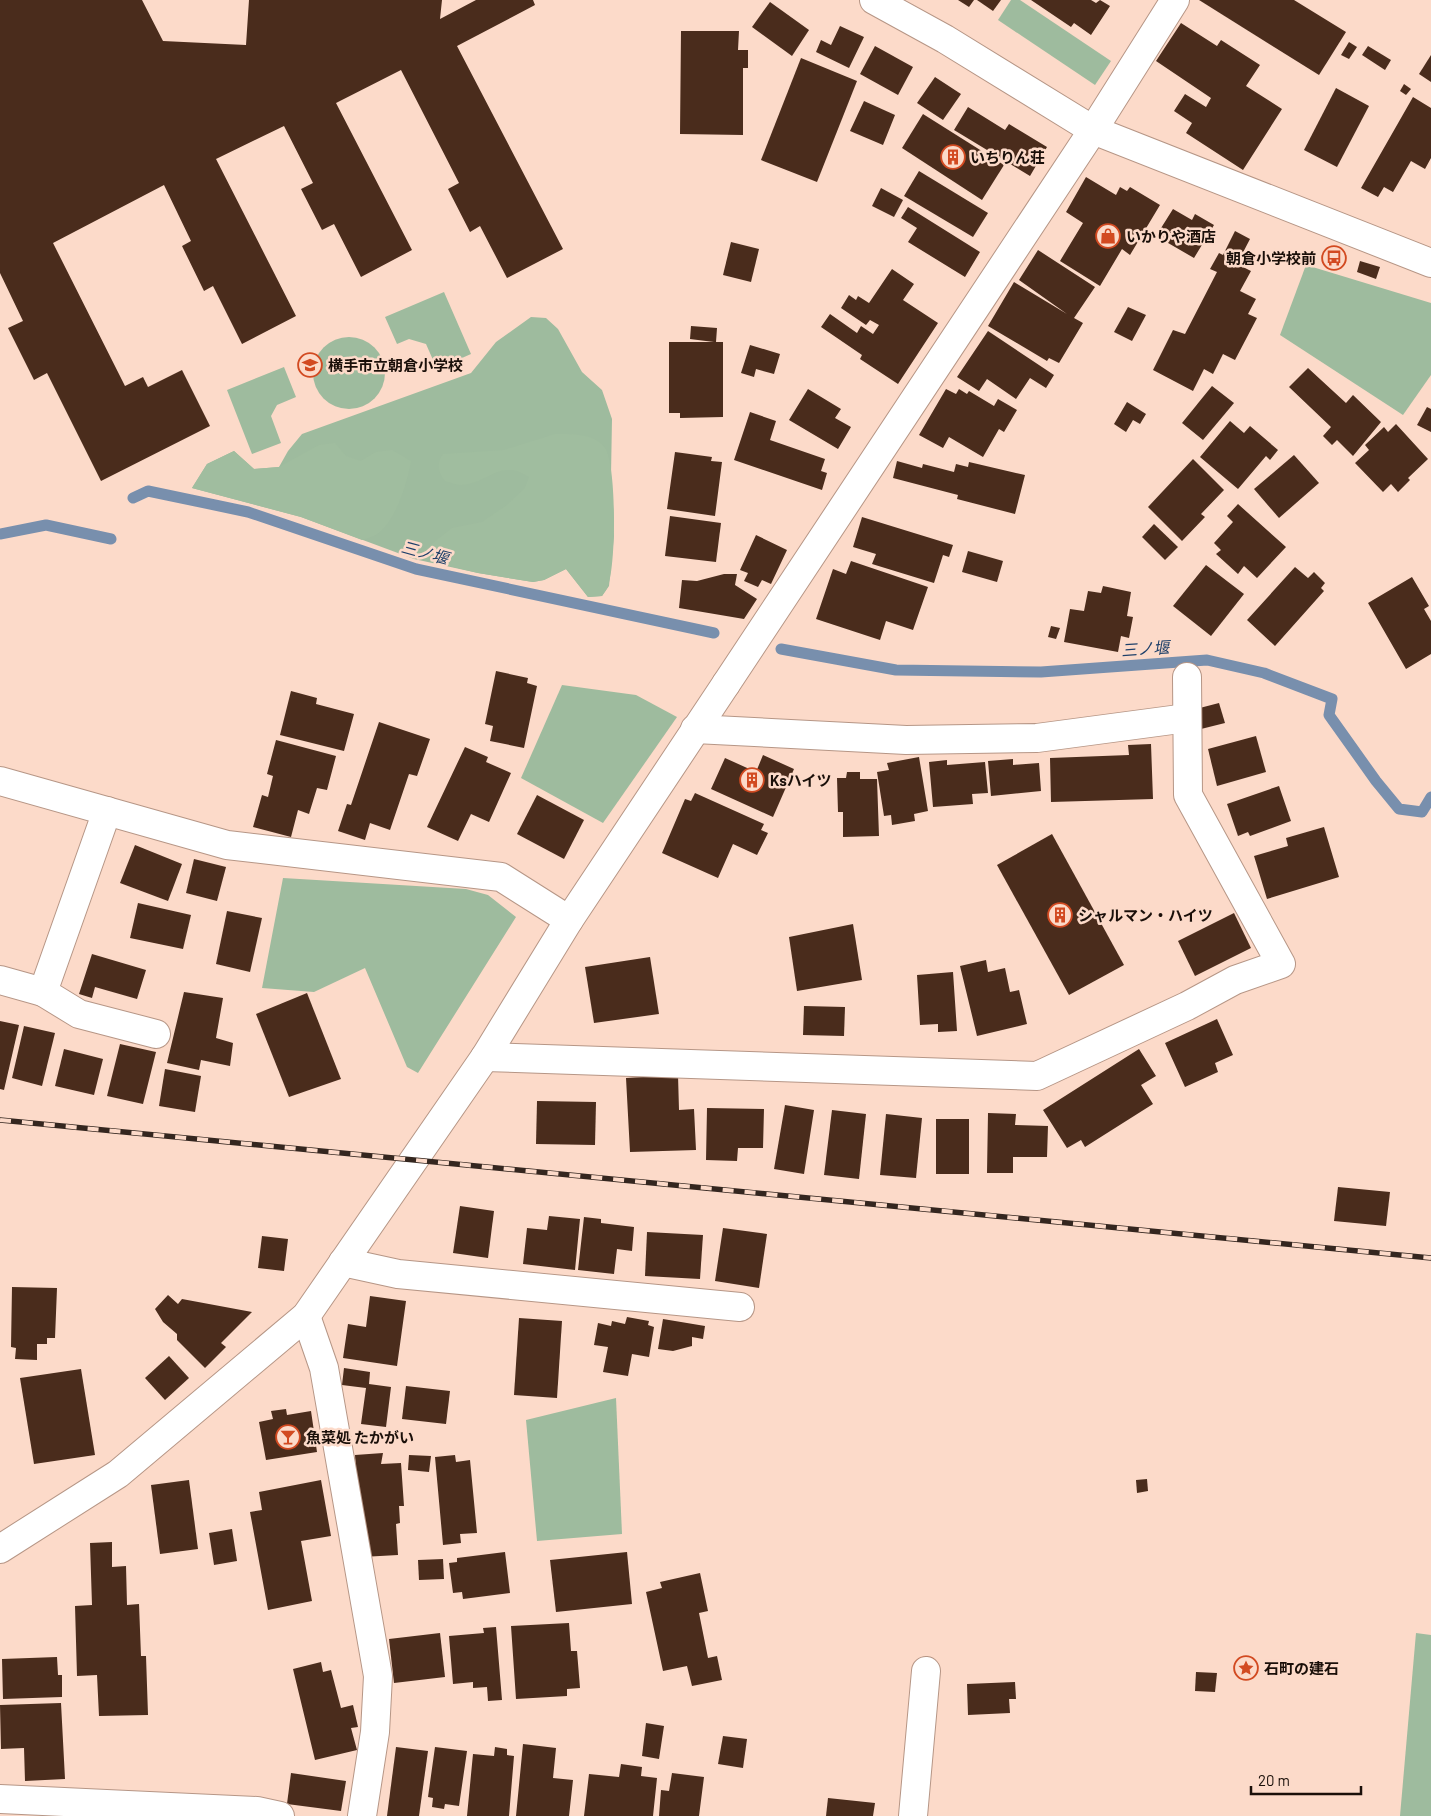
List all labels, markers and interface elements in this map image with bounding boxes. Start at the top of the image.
building icon: いちりん荘 [940,144,966,170]
place label: いちりん荘 [970,148,1045,166]
shop icon: いかりや酒店 [1095,223,1121,249]
place label: いかりや酒店 [1126,227,1216,245]
bus stop icon: 朝倉小学校前 [1321,245,1347,271]
place label: 朝倉小学校前 [1226,249,1316,267]
school or university icon: 横手市立朝倉小学校 [297,352,323,378]
place label: 横手市立朝倉小学校 [328,356,463,374]
water label: 三ノ堰 [399,537,454,568]
water label: 三ノ堰 [1120,637,1173,659]
building icon: Ksハイツ [739,767,765,793]
place label: Ksハイツ [770,771,831,789]
building icon: シャルマン・ハイツ [1047,902,1073,928]
place label: シャルマン・ハイツ [1078,906,1213,924]
bar icon: 魚菜処 たかがい [275,1424,301,1450]
place label: 魚菜処 たかがい [306,1428,414,1446]
place icon: 石町の建石 [1233,1655,1259,1681]
place label: 石町の建石 [1264,1659,1339,1677]
scale bar [1251,1764,1361,1796]
text: 20 m [1258,1771,1290,1789]

